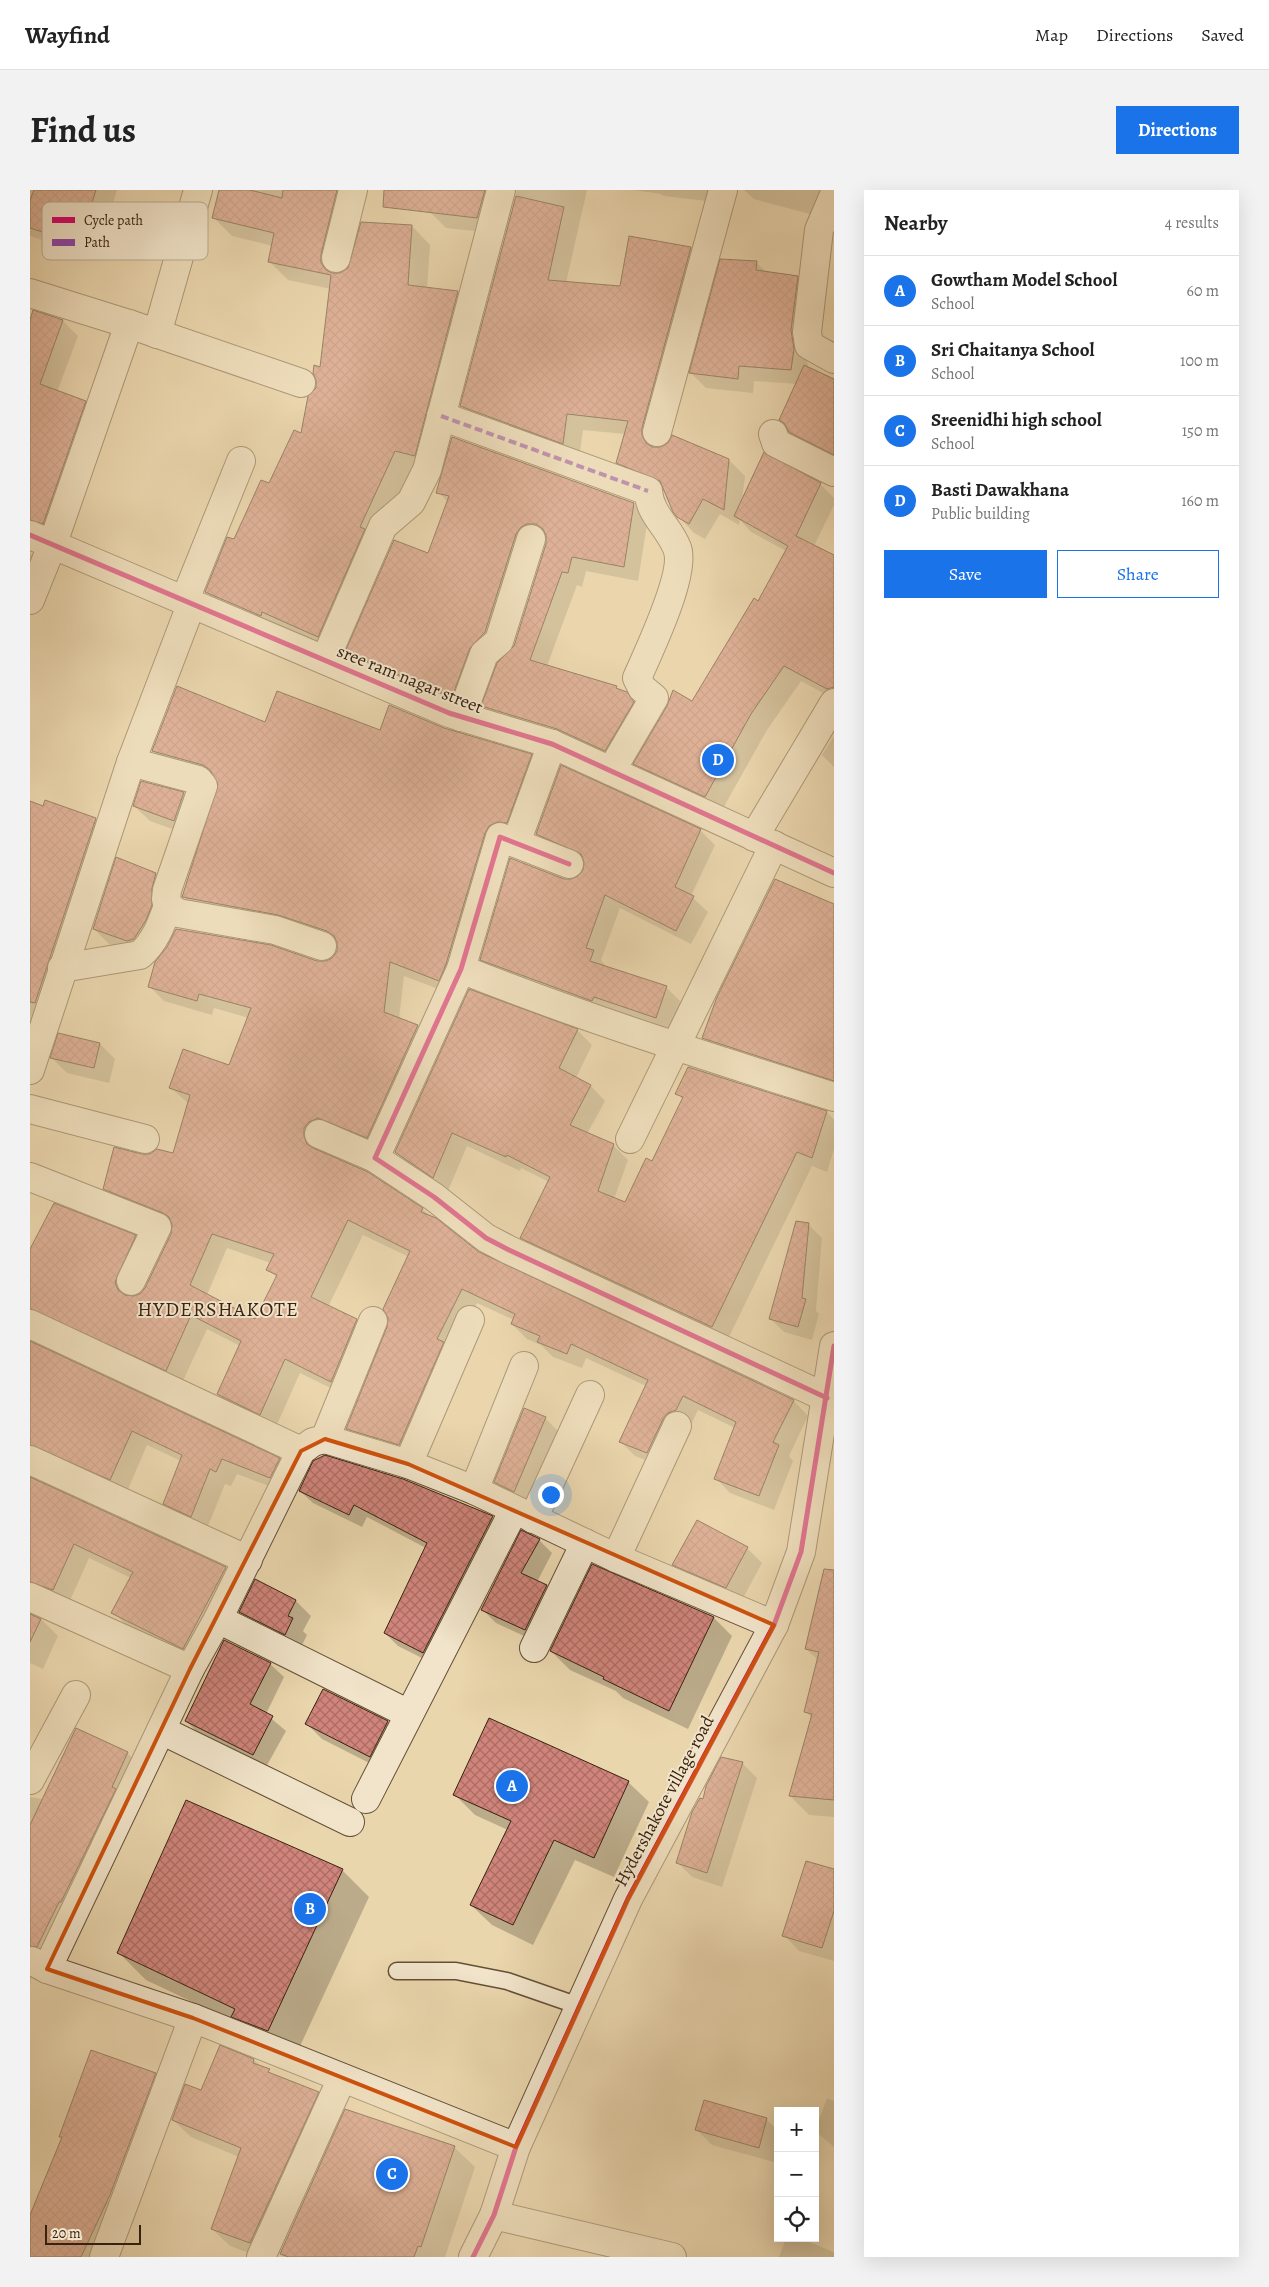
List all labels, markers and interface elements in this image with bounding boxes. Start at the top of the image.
text: Wayfind [25,19,110,51]
text: Map [1035,23,1068,47]
text: Directions [1096,23,1173,47]
text: Saved [1201,23,1244,47]
text: Find us [30,106,136,154]
button: Directions [1116,106,1239,154]
legend [42,202,208,260]
text: Nearby [884,209,947,237]
text: Cycle path [84,211,144,230]
text: 4 results [1165,212,1219,234]
text: Path [84,233,111,252]
text: Gowtham Model School [931,267,1117,293]
text: A [895,280,905,302]
text: 60 m [1187,280,1219,302]
text: School [931,293,974,315]
text: Sri Chaitanya School [931,337,1094,363]
text: B [895,350,905,372]
text: 100 m [1180,350,1219,372]
text: School [931,363,974,385]
text: Sreenidhi high school [931,407,1102,433]
text: C [895,420,905,442]
text: 150 m [1182,420,1219,442]
text: School [931,433,974,455]
text: Basti Dawakhana [931,477,1069,503]
text: D [894,490,906,512]
text: 160 m [1181,490,1219,512]
text: Public building [931,503,1030,525]
button: Save [884,550,1047,598]
button: Share [1057,550,1219,598]
street label: sree ram nagar street [334,639,486,719]
pin: D [702,741,734,779]
district label: HYDERSHAKOTE [137,1296,299,1323]
your location [538,1482,564,1508]
street label: Hydershakote village road [609,1711,719,1891]
pin: A [496,1767,528,1805]
pin: B [294,1890,326,1928]
map controls [774,2107,819,2242]
button: + [774,2107,819,2152]
button: − [774,2152,819,2197]
pin: C [376,2155,408,2193]
button: locate [774,2197,819,2242]
scale bar [45,2222,141,2245]
text: 20 m [52,2224,81,2243]

